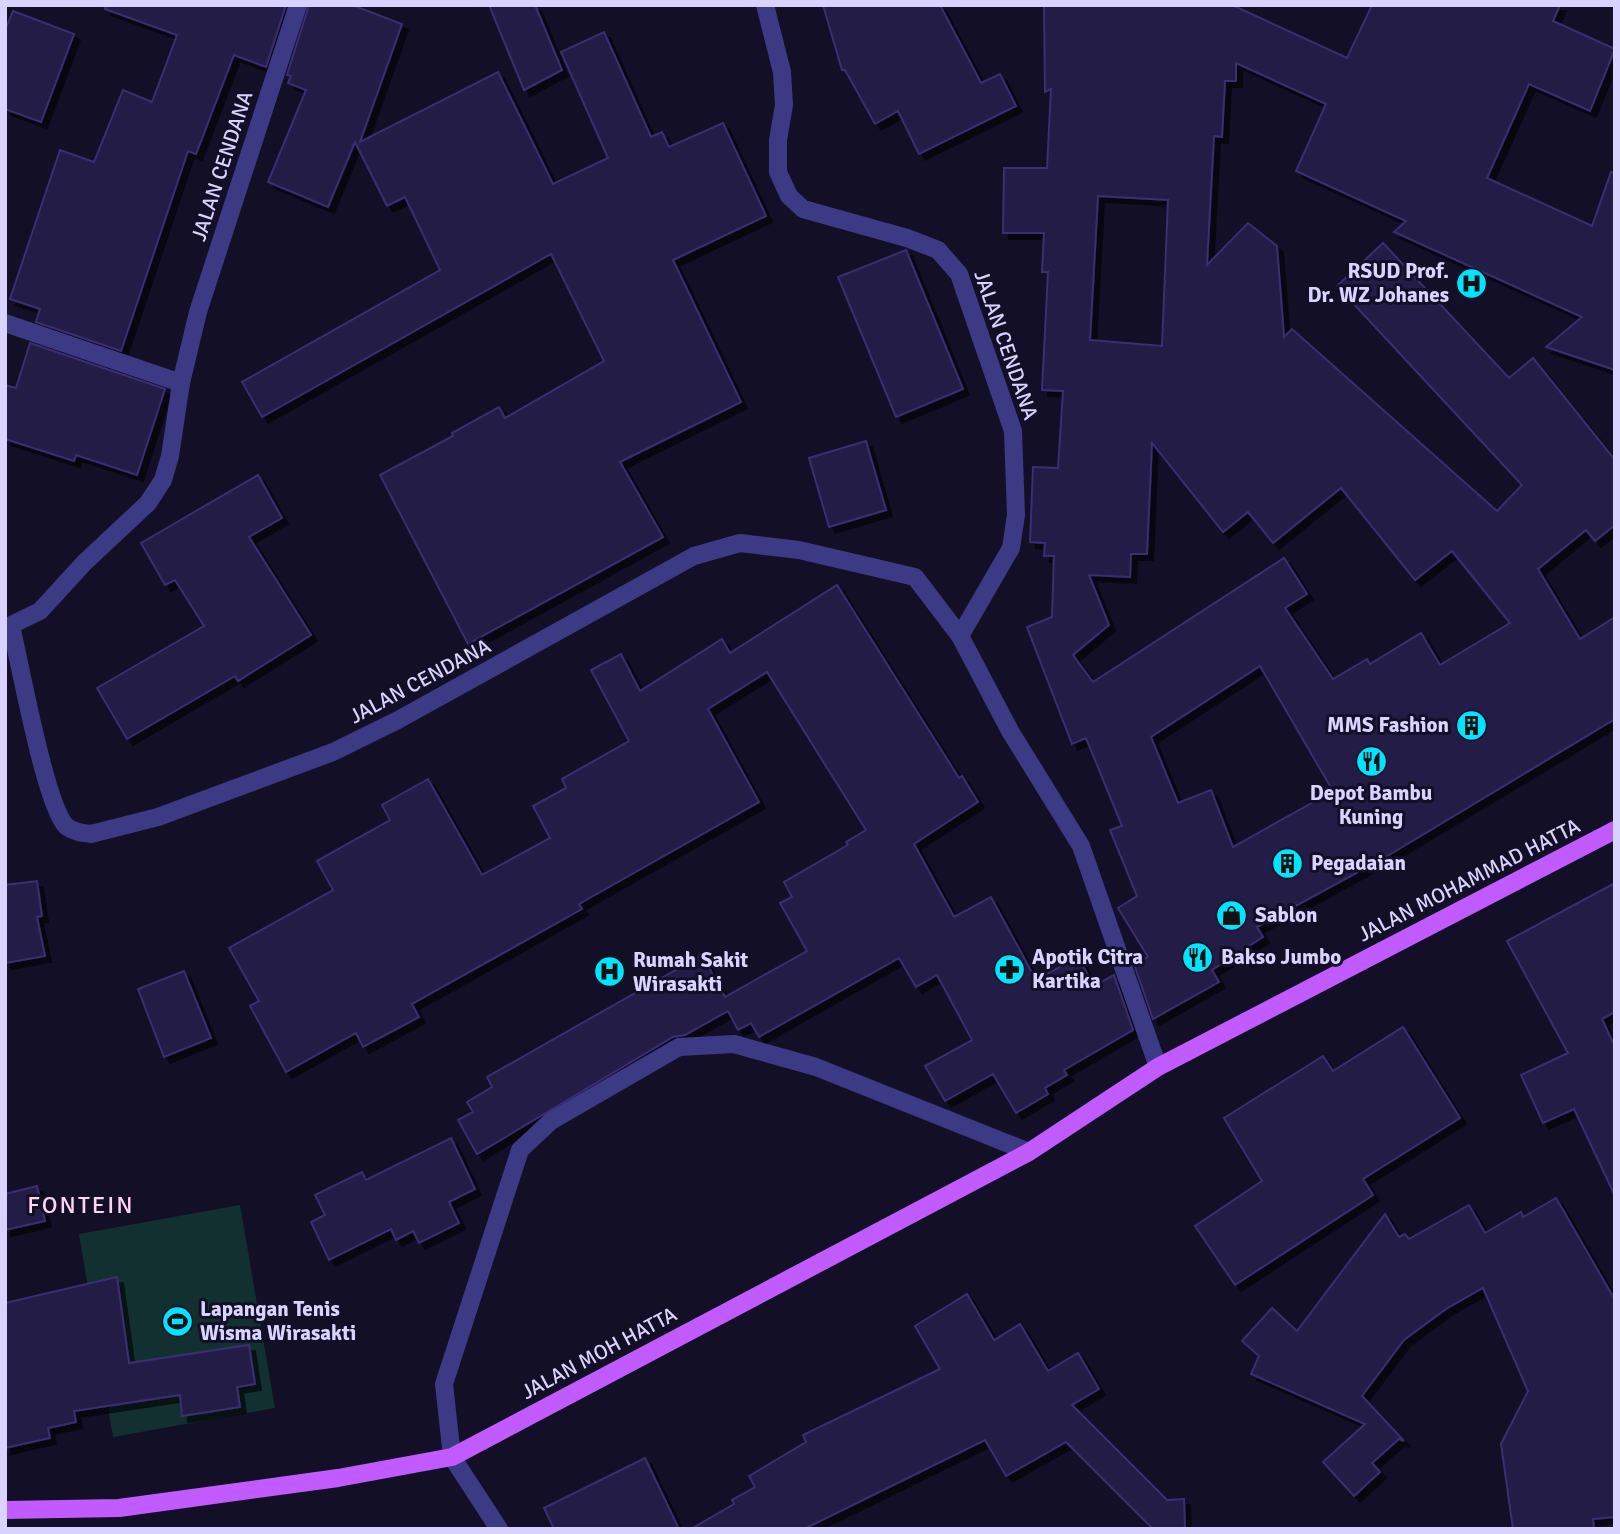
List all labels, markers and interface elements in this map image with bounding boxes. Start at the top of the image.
street label: JALAN CENDANA [185,87,259,244]
place label: RSUD Prof. Dr. WZ Johanes [1307,258,1449,308]
hospital icon: RSUD Prof. Dr. WZ Johanes [1455,266,1489,300]
street label: JALAN CENDANA [968,267,1044,423]
street label: JALAN CENDANA [345,633,495,729]
building icon: MMS Fashion [1455,708,1489,742]
place label: MMS Fashion [1327,712,1449,738]
restaurant icon: Depot Bambu Kuning [1354,744,1388,778]
place label: Depot Bambu Kuning [1310,780,1432,830]
street label: JALAN MOHAMMAD HATTA [1354,813,1584,947]
building icon: Pegadaian [1271,846,1305,880]
place label: Pegadaian [1311,850,1406,876]
shop icon: Sablon [1215,898,1249,932]
place label: Sablon [1255,902,1318,928]
restaurant icon: Bakso Jumbo [1181,940,1215,974]
place label: Apotik Citra Kartika [1032,944,1143,994]
place label: Bakso Jumbo [1221,944,1341,970]
place label: Rumah Sakit Wirasakti [633,947,748,997]
pharmacy icon: Apotik Citra Kartika [992,952,1026,986]
hospital icon: Rumah Sakit Wirasakti [593,955,627,989]
district label: FONTEIN [27,1190,135,1220]
place label: Lapangan Tenis Wisma Wirasakti [200,1296,356,1346]
street label: JALAN MOH HATTA [517,1301,681,1405]
sports icon: Lapangan Tenis Wisma Wirasakti [160,1304,194,1338]

